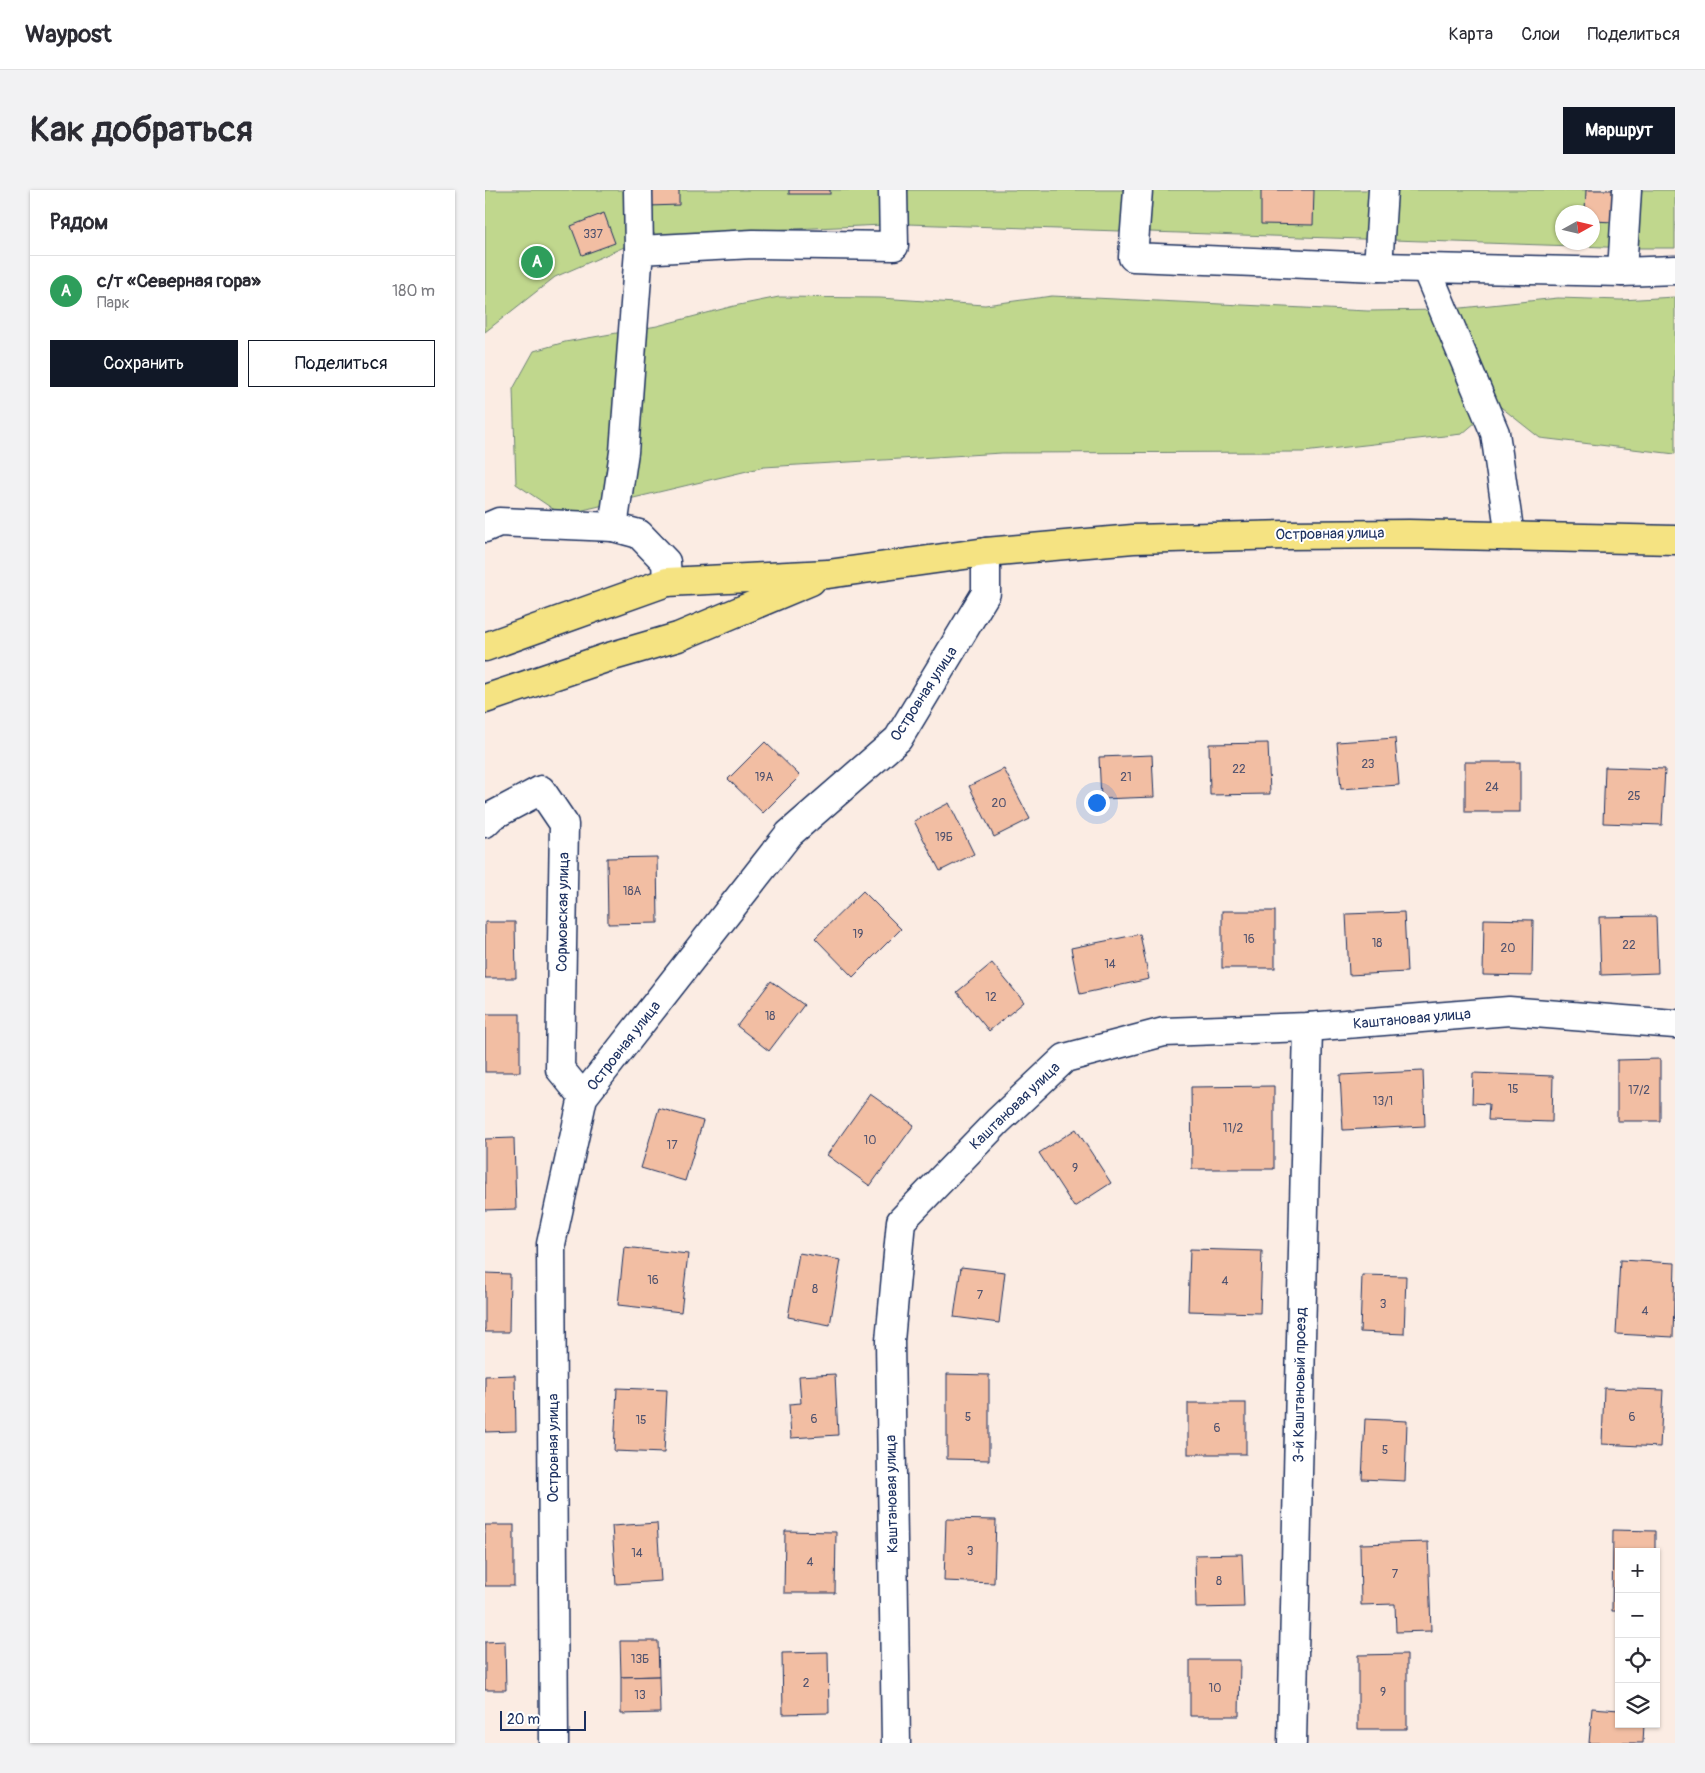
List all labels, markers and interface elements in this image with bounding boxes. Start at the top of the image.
text: Waypost [25,20,112,49]
text: Карта [1449,23,1493,46]
text: Слои [1521,23,1559,46]
text: Поделиться [1587,23,1680,46]
button: Маршрут [1563,107,1675,154]
text: Как добраться [30,108,253,152]
north arrow [1555,205,1600,250]
text: Рядом [50,209,108,236]
house number: 337 [583,227,604,242]
pin: A [521,243,553,281]
text: с/т «Северная гора» [97,269,261,293]
text: A [61,281,71,301]
text: 180 m [392,281,435,301]
text: Парк [97,293,130,313]
button: Сохранить [50,340,238,387]
button: Поделиться [248,340,435,387]
street label: Островная улица [1275,524,1385,544]
street label: Островная улица [886,643,962,745]
house number: 23 [1361,757,1375,772]
house number: 22 [1232,762,1246,777]
house number: 19А [755,770,774,785]
house number: 21 [1120,770,1132,785]
house number: 24 [1485,780,1499,795]
house number: 25 [1627,789,1641,804]
your location [1084,790,1110,816]
house number: 20 [992,796,1006,811]
house number: 19Б [935,830,953,845]
street label: Сормовская улица [552,852,574,972]
house number: 18А [623,884,641,899]
house number: 19 [853,927,863,942]
house number: 16 [1243,932,1255,947]
house number: 18 [1372,936,1382,951]
house number: 22 [1622,938,1636,953]
house number: 20 [1501,941,1515,956]
house number: 14 [1104,957,1116,972]
house number: 12 [985,990,997,1005]
street label: Островная улица [583,997,665,1095]
street label: Каштановая улица [1352,1004,1472,1034]
house number: 18 [765,1009,775,1024]
street label: Каштановая улица [966,1058,1064,1154]
house number: 15 [1507,1082,1519,1097]
house number: 17/2 [1628,1083,1650,1098]
house number: 13/1 [1373,1094,1393,1109]
house number: 11/2 [1223,1121,1243,1136]
house number: 10 [864,1133,876,1148]
house number: 17 [666,1138,678,1153]
house number: 9 [1072,1161,1078,1176]
house number: 16 [647,1273,659,1288]
house number: 4 [1222,1274,1229,1289]
house number: 8 [812,1282,818,1297]
house number: 7 [977,1288,984,1303]
house number: 3 [1380,1297,1387,1312]
house number: 4 [1642,1304,1649,1319]
street label: 3-й Каштановый проезд [1289,1307,1311,1463]
street label: Островная улица [544,1393,563,1503]
house number: 5 [965,1410,971,1425]
house number: 6 [1629,1410,1636,1425]
house number: 6 [811,1412,818,1427]
house number: 15 [635,1413,647,1428]
house number: 6 [1214,1421,1221,1436]
street label: Каштановая улица [881,1435,903,1553]
house number: 5 [1382,1443,1388,1458]
house number: 3 [967,1544,974,1559]
house number: 14 [631,1546,643,1561]
map controls [1615,1548,1660,1728]
button: + [1615,1548,1660,1593]
house number: 4 [807,1555,814,1570]
house number: 7 [1392,1567,1399,1582]
house number: 8 [1216,1574,1222,1589]
button: − [1615,1593,1660,1638]
button: locate [1615,1638,1660,1683]
house number: 13Б [631,1652,649,1667]
house number: 2 [803,1676,810,1691]
house number: 10 [1209,1681,1221,1696]
button: layers [1615,1683,1660,1728]
house number: 9 [1380,1685,1386,1700]
house number: 13 [634,1688,646,1703]
scale bar [500,1708,586,1731]
text: 20 m [507,1711,540,1728]

